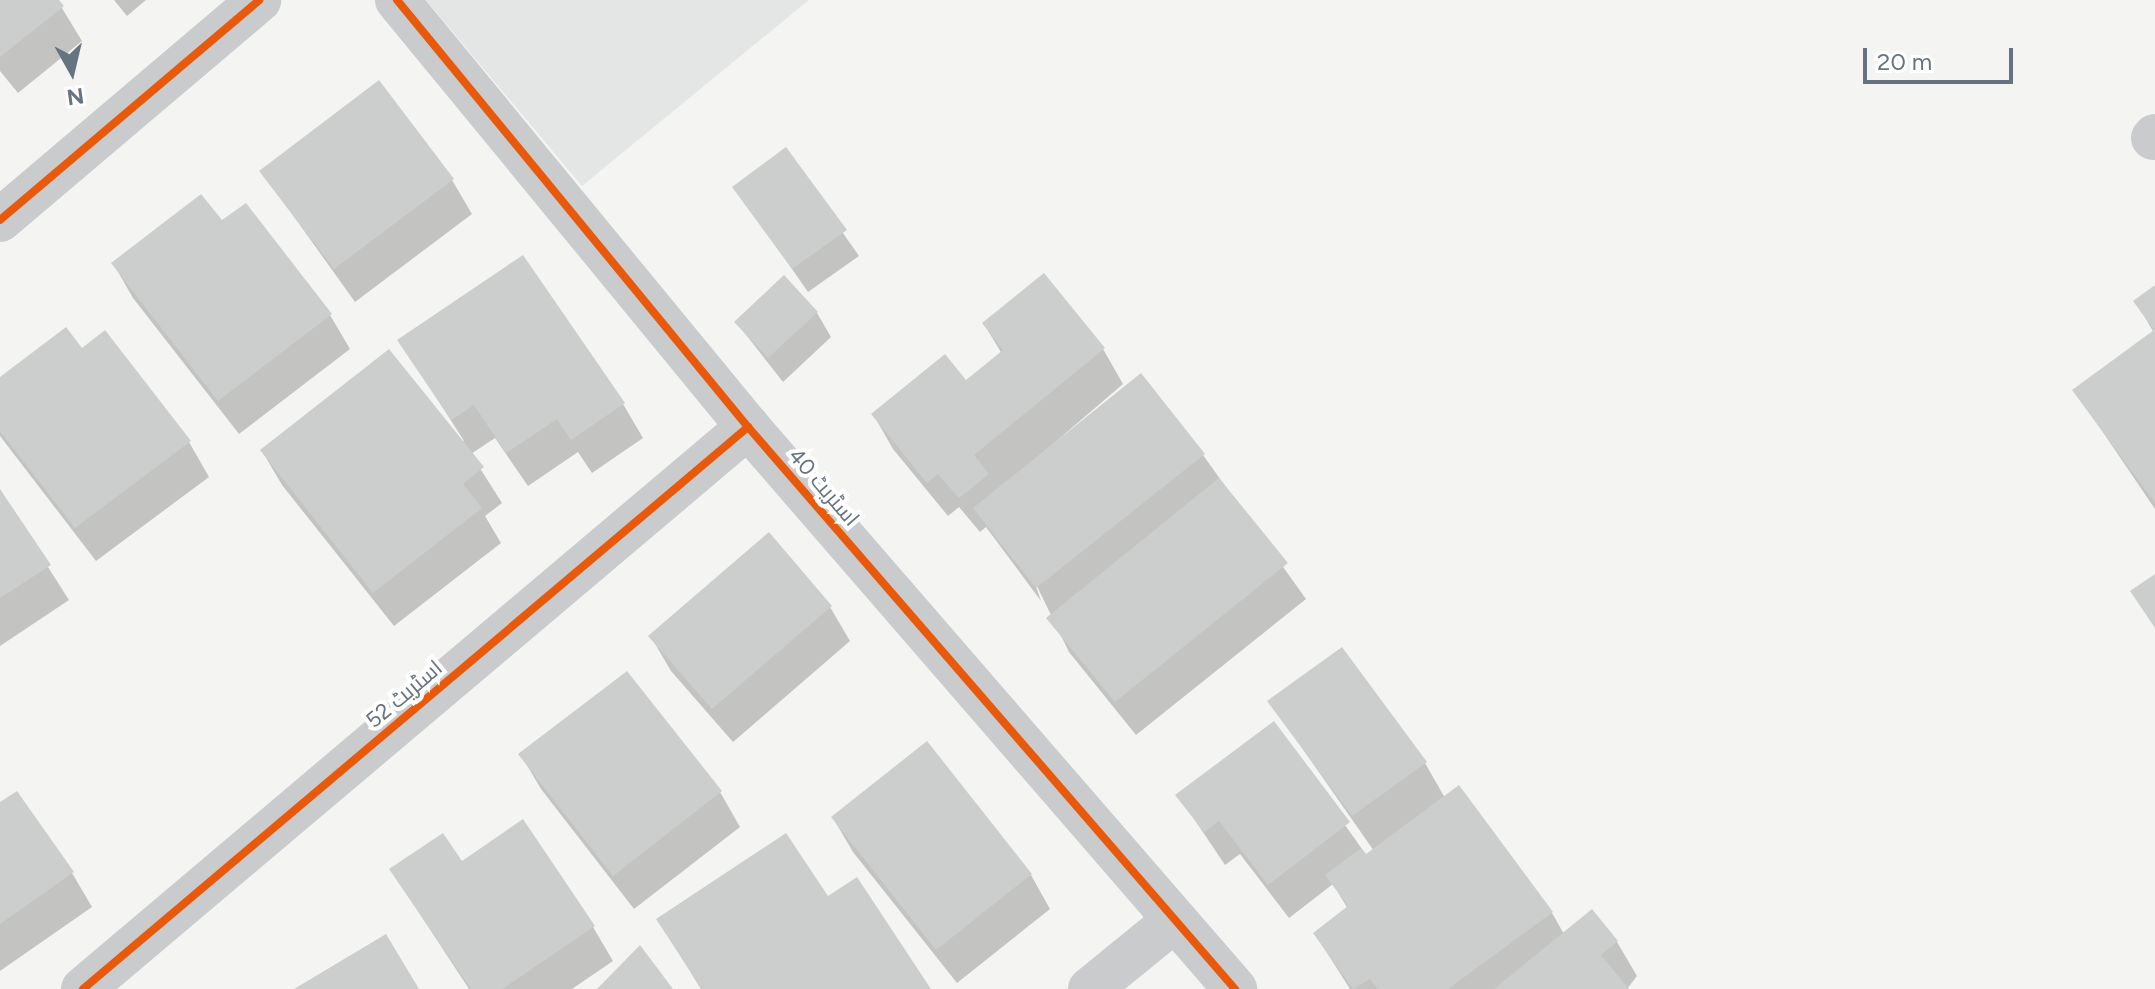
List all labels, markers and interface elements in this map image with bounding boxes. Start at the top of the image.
north arrow [32,32,112,112]
scale bar [1867,32,2017,82]
text: 20 m [1877,47,1932,76]
text: N [65,82,86,111]
street label: اسٹریٹ 40 [783,443,865,531]
street label: اسٹریٹ 52 [361,655,447,733]

